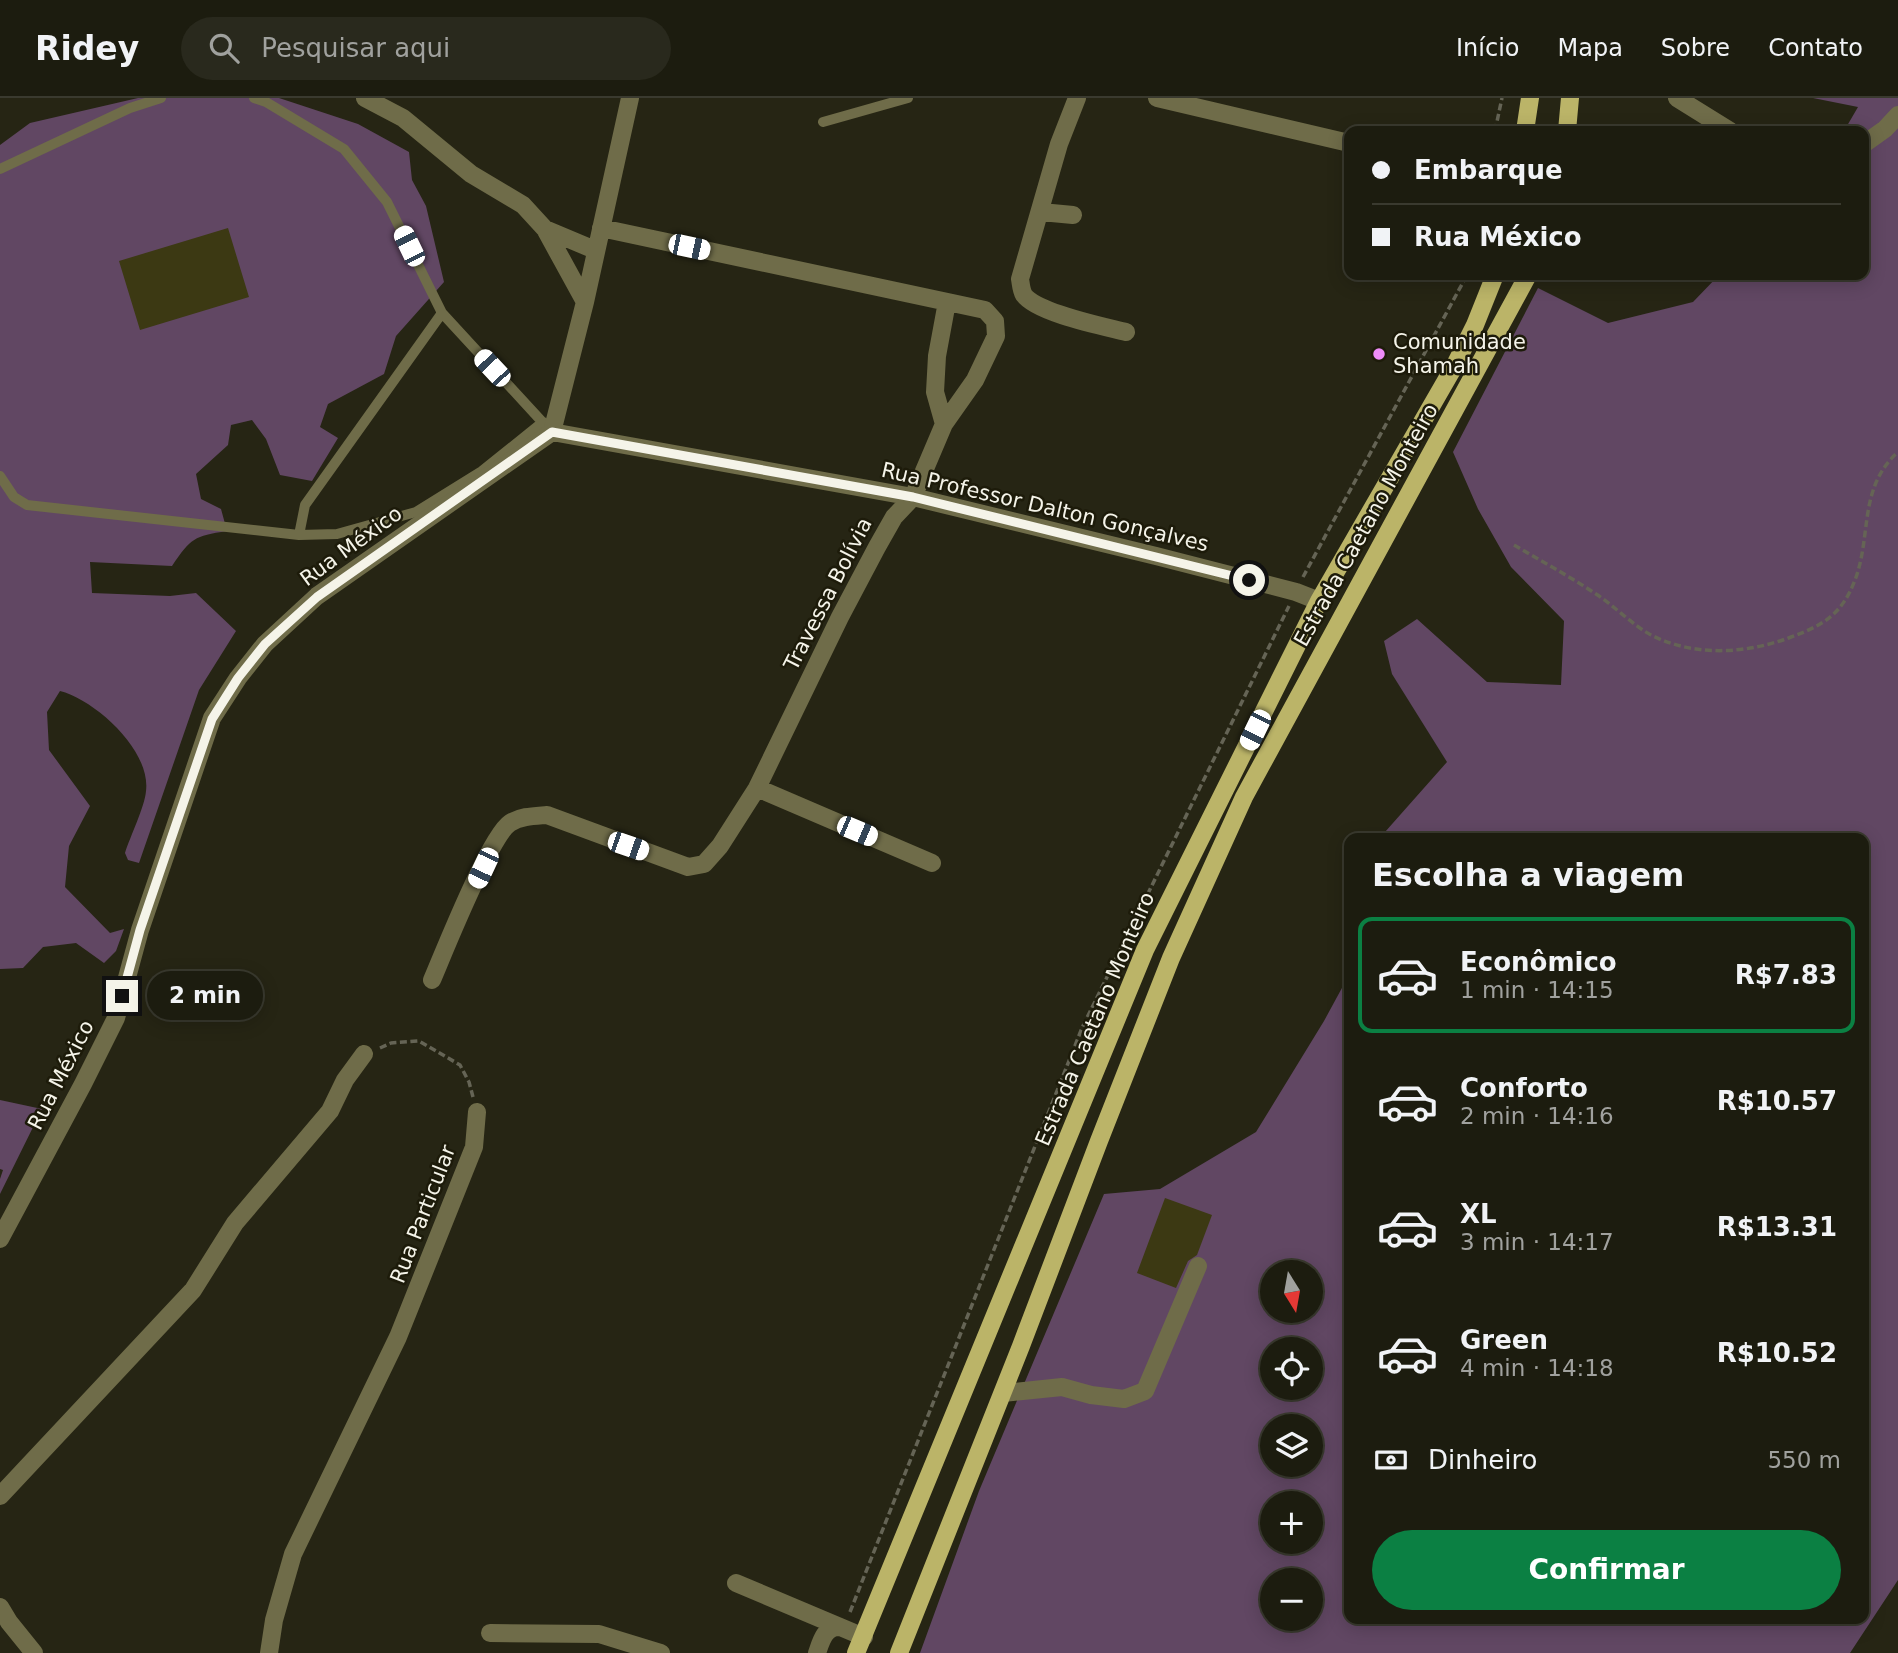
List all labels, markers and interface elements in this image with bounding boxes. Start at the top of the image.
search box [181,17,671,80]
text: Ridey [35,29,139,68]
icon: search [205,29,243,67]
text: Pesquisar aqui [261,33,450,63]
text: Início [1456,34,1520,62]
text: Mapa [1558,34,1623,62]
text: Sobre [1661,34,1730,62]
text: Contato [1768,34,1863,62]
text: Embarque [1414,155,1563,185]
text: Rua México [1414,222,1582,252]
car [391,223,428,269]
car [667,232,712,262]
place label: Comunidade Shamah [1393,330,1526,378]
car [470,345,515,391]
marker: Comunidade Shamah [1371,346,1387,362]
street label: Estrada Caetano Monteiro [1289,400,1443,650]
street label: Rua Professor Dalton Gonçalves [879,458,1211,556]
street label: Rua México [295,501,407,591]
street label: Travessa Bolívia [779,514,877,675]
route start [1233,564,1265,596]
car [1237,707,1274,753]
car [834,813,881,849]
car [605,829,652,863]
car [465,845,502,891]
text: Escolha a viagem [1372,856,1684,894]
street label: Estrada Caetano Monteiro [1031,888,1159,1150]
icon: car [1376,944,1439,1007]
text: Econômico [1460,947,1617,977]
text: R$7.83 [1735,960,1837,990]
callout: 2 min [146,972,262,1020]
text: 1 min · 14:15 [1460,977,1614,1003]
route end [106,980,138,1012]
text: 2 min [169,982,241,1008]
street label: Rua México [23,1016,99,1134]
icon: car [1376,1070,1439,1133]
text: Conforto [1460,1073,1588,1103]
text: R$10.57 [1717,1086,1837,1116]
text: 2 min · 14:16 [1460,1103,1614,1129]
street label: Rua Particular [386,1141,460,1286]
icon: car [1376,1196,1439,1259]
text: XL [1460,1199,1497,1229]
text: R$13.31 [1717,1212,1837,1242]
text: 3 min · 14:17 [1460,1229,1614,1255]
north arrow [1260,1260,1323,1323]
map controls [1260,1260,1323,1631]
icon: car [1376,1322,1439,1385]
text: Green [1460,1325,1548,1355]
button: locate [1260,1337,1323,1400]
text: R$10.52 [1717,1338,1837,1368]
text: 4 min · 14:18 [1460,1355,1614,1381]
button: layers [1260,1414,1323,1477]
icon: cash [1372,1441,1410,1479]
text: Dinheiro [1428,1445,1537,1475]
text: 550 m [1767,1447,1841,1473]
button: + [1260,1491,1323,1554]
button: Confirmar [1372,1530,1841,1610]
button: − [1260,1568,1323,1631]

